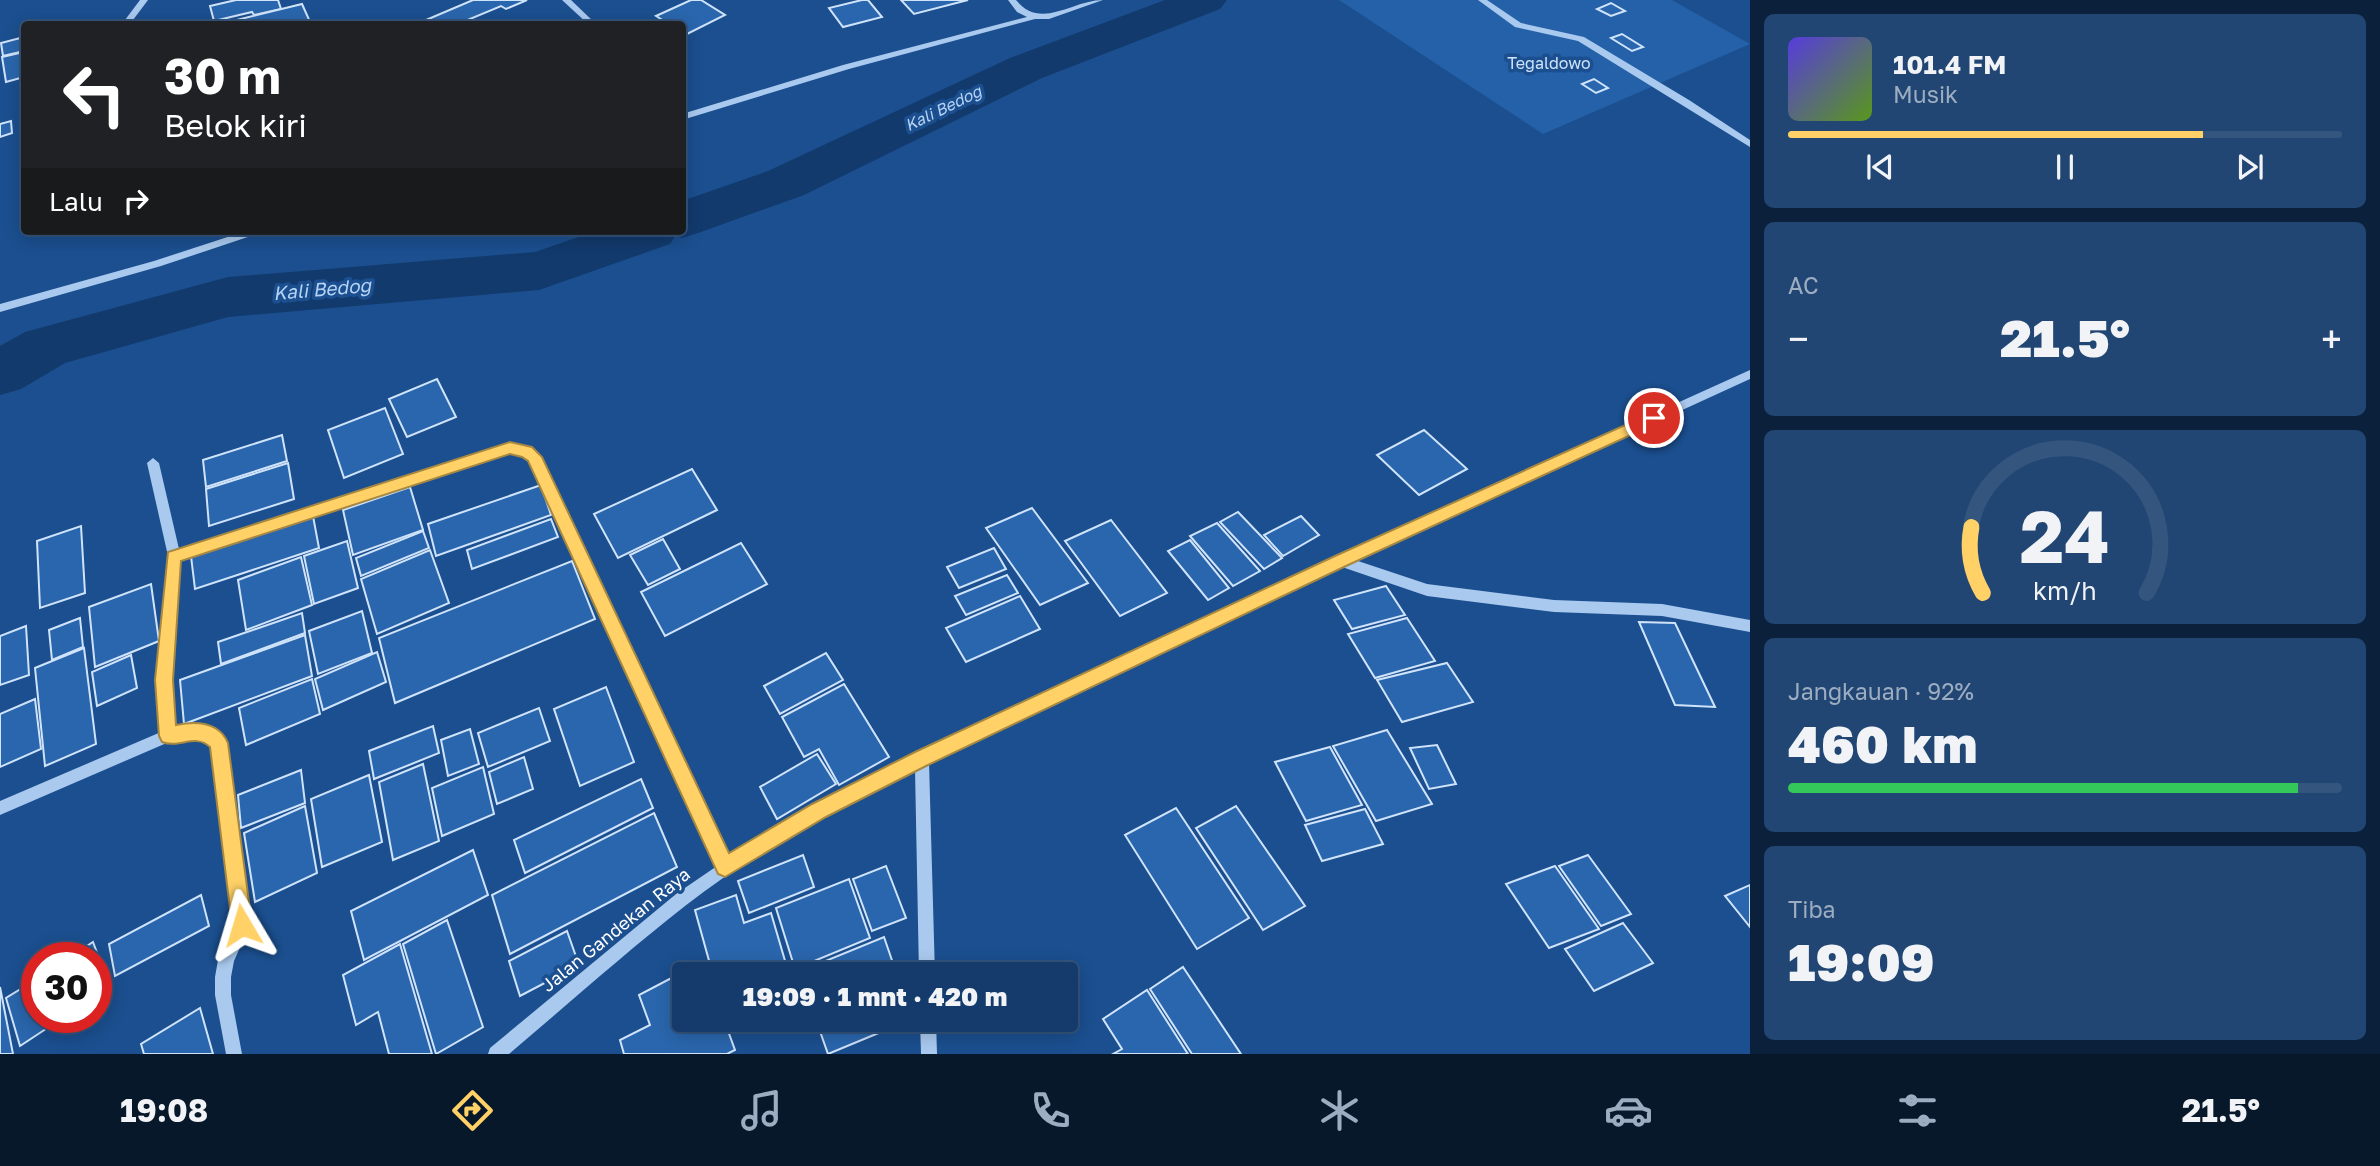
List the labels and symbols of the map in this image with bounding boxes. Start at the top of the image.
park label: Tegaldowo [1507,53,1591,73]
water label: Kali Bedog [901,80,986,135]
water label: Kali Bedog [272,273,373,304]
pin [1624,388,1684,448]
street label: Jalan Gandekan Raya [537,863,694,996]
position arrow [205,888,279,962]
speed limit sign: 30 [21,942,112,1033]

